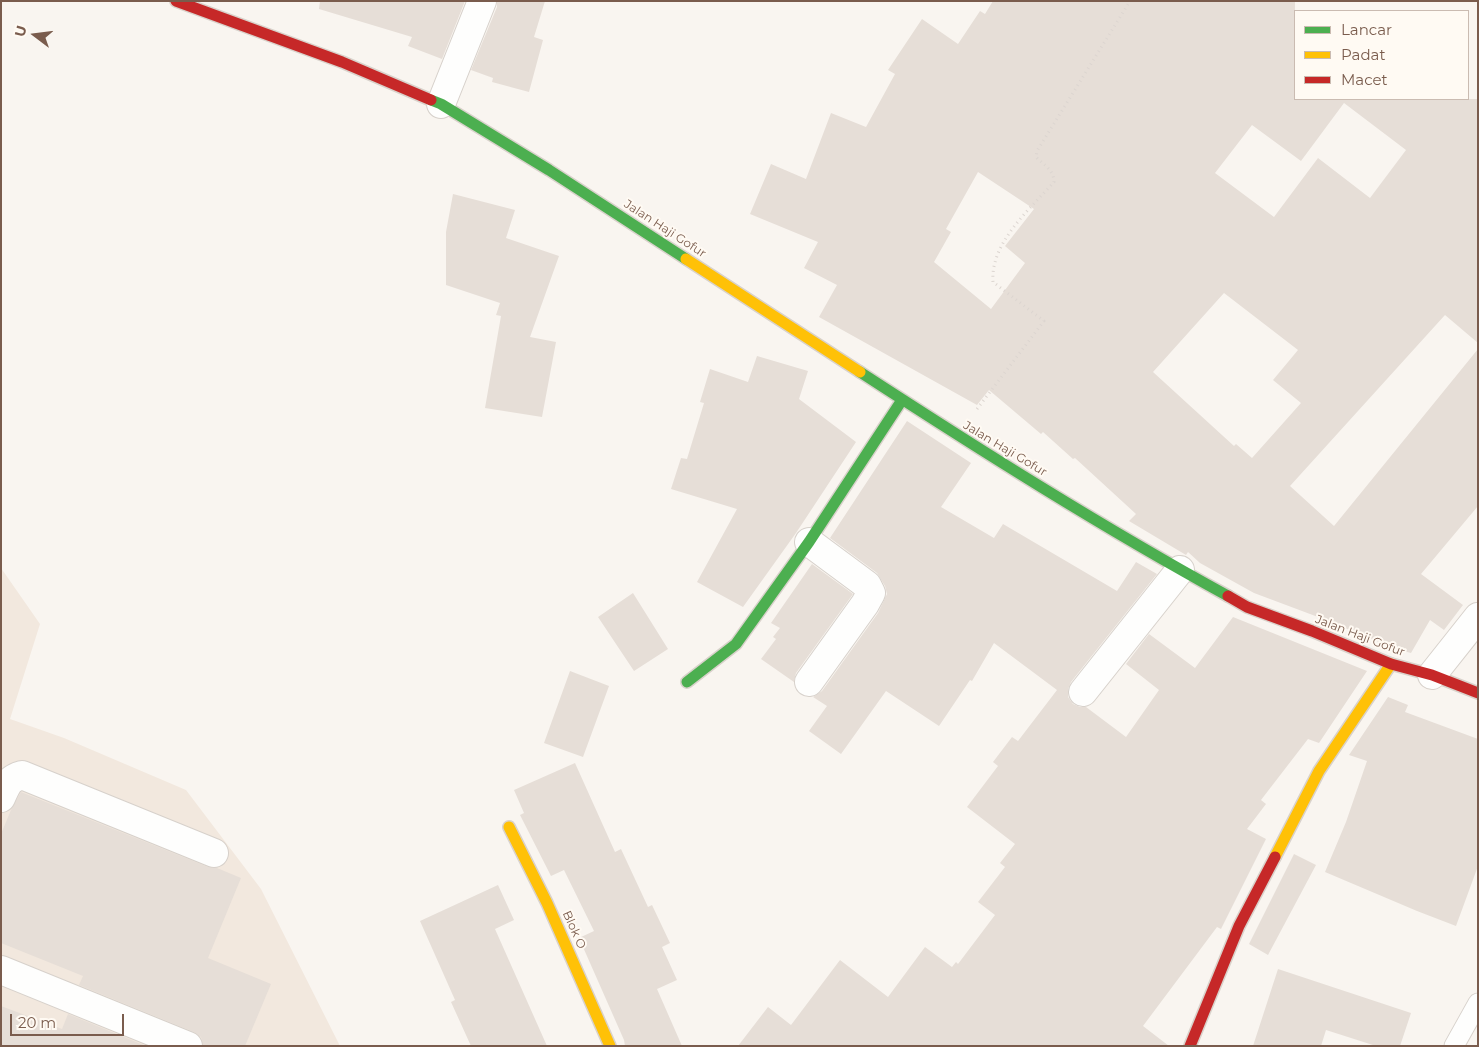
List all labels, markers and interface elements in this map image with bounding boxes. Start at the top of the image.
north arrow [10,10,60,60]
legend [1294,10,1469,100]
text: Lancar [1341,20,1392,39]
text: U [10,23,31,39]
text: Padat [1341,45,1386,64]
text: Macet [1341,70,1388,89]
street label: Jalan Haji Gofur [621,197,709,261]
street label: Jalan Haji Gofur [961,418,1049,480]
street label: Jalan Haji Gofur [1313,612,1407,660]
street label: Blok O [559,909,589,951]
scale bar [12,1004,126,1036]
text: 20 m [18,1013,56,1032]

